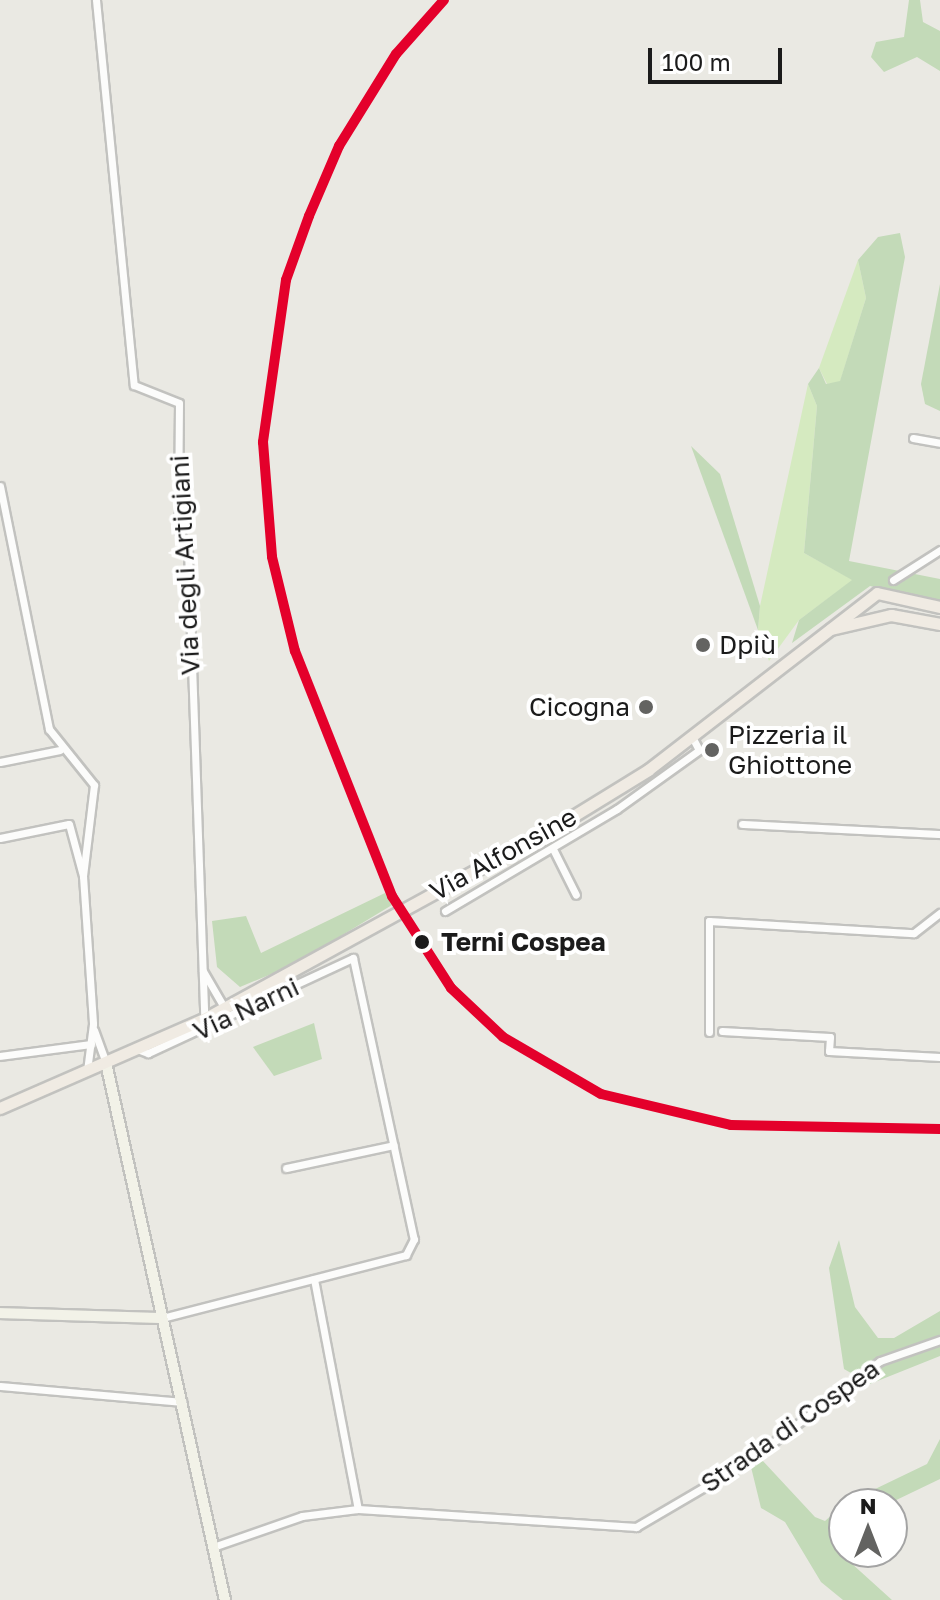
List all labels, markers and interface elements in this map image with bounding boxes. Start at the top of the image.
scale bar [652,32,786,82]
text: 100 m [662,47,731,76]
street label: Via degli Artigiani [164,454,206,676]
place label: Dpiù [719,629,776,661]
marker: Dpiù [694,636,712,654]
place label: Cicogna [529,691,630,723]
marker: Cicogna [637,698,655,716]
place label: Pizzeria il Ghiottone [728,719,852,780]
marker: Pizzeria il Ghiottone [703,741,721,759]
street label: Via Alfonsine [424,801,582,907]
place label: Terni Cospea [441,926,606,958]
marker: Terni Cospea [410,930,434,954]
street label: Via Narni [188,971,304,1047]
street label: Strada di Cospea [695,1353,885,1499]
north arrow [828,1488,908,1568]
text: N [860,1492,876,1519]

